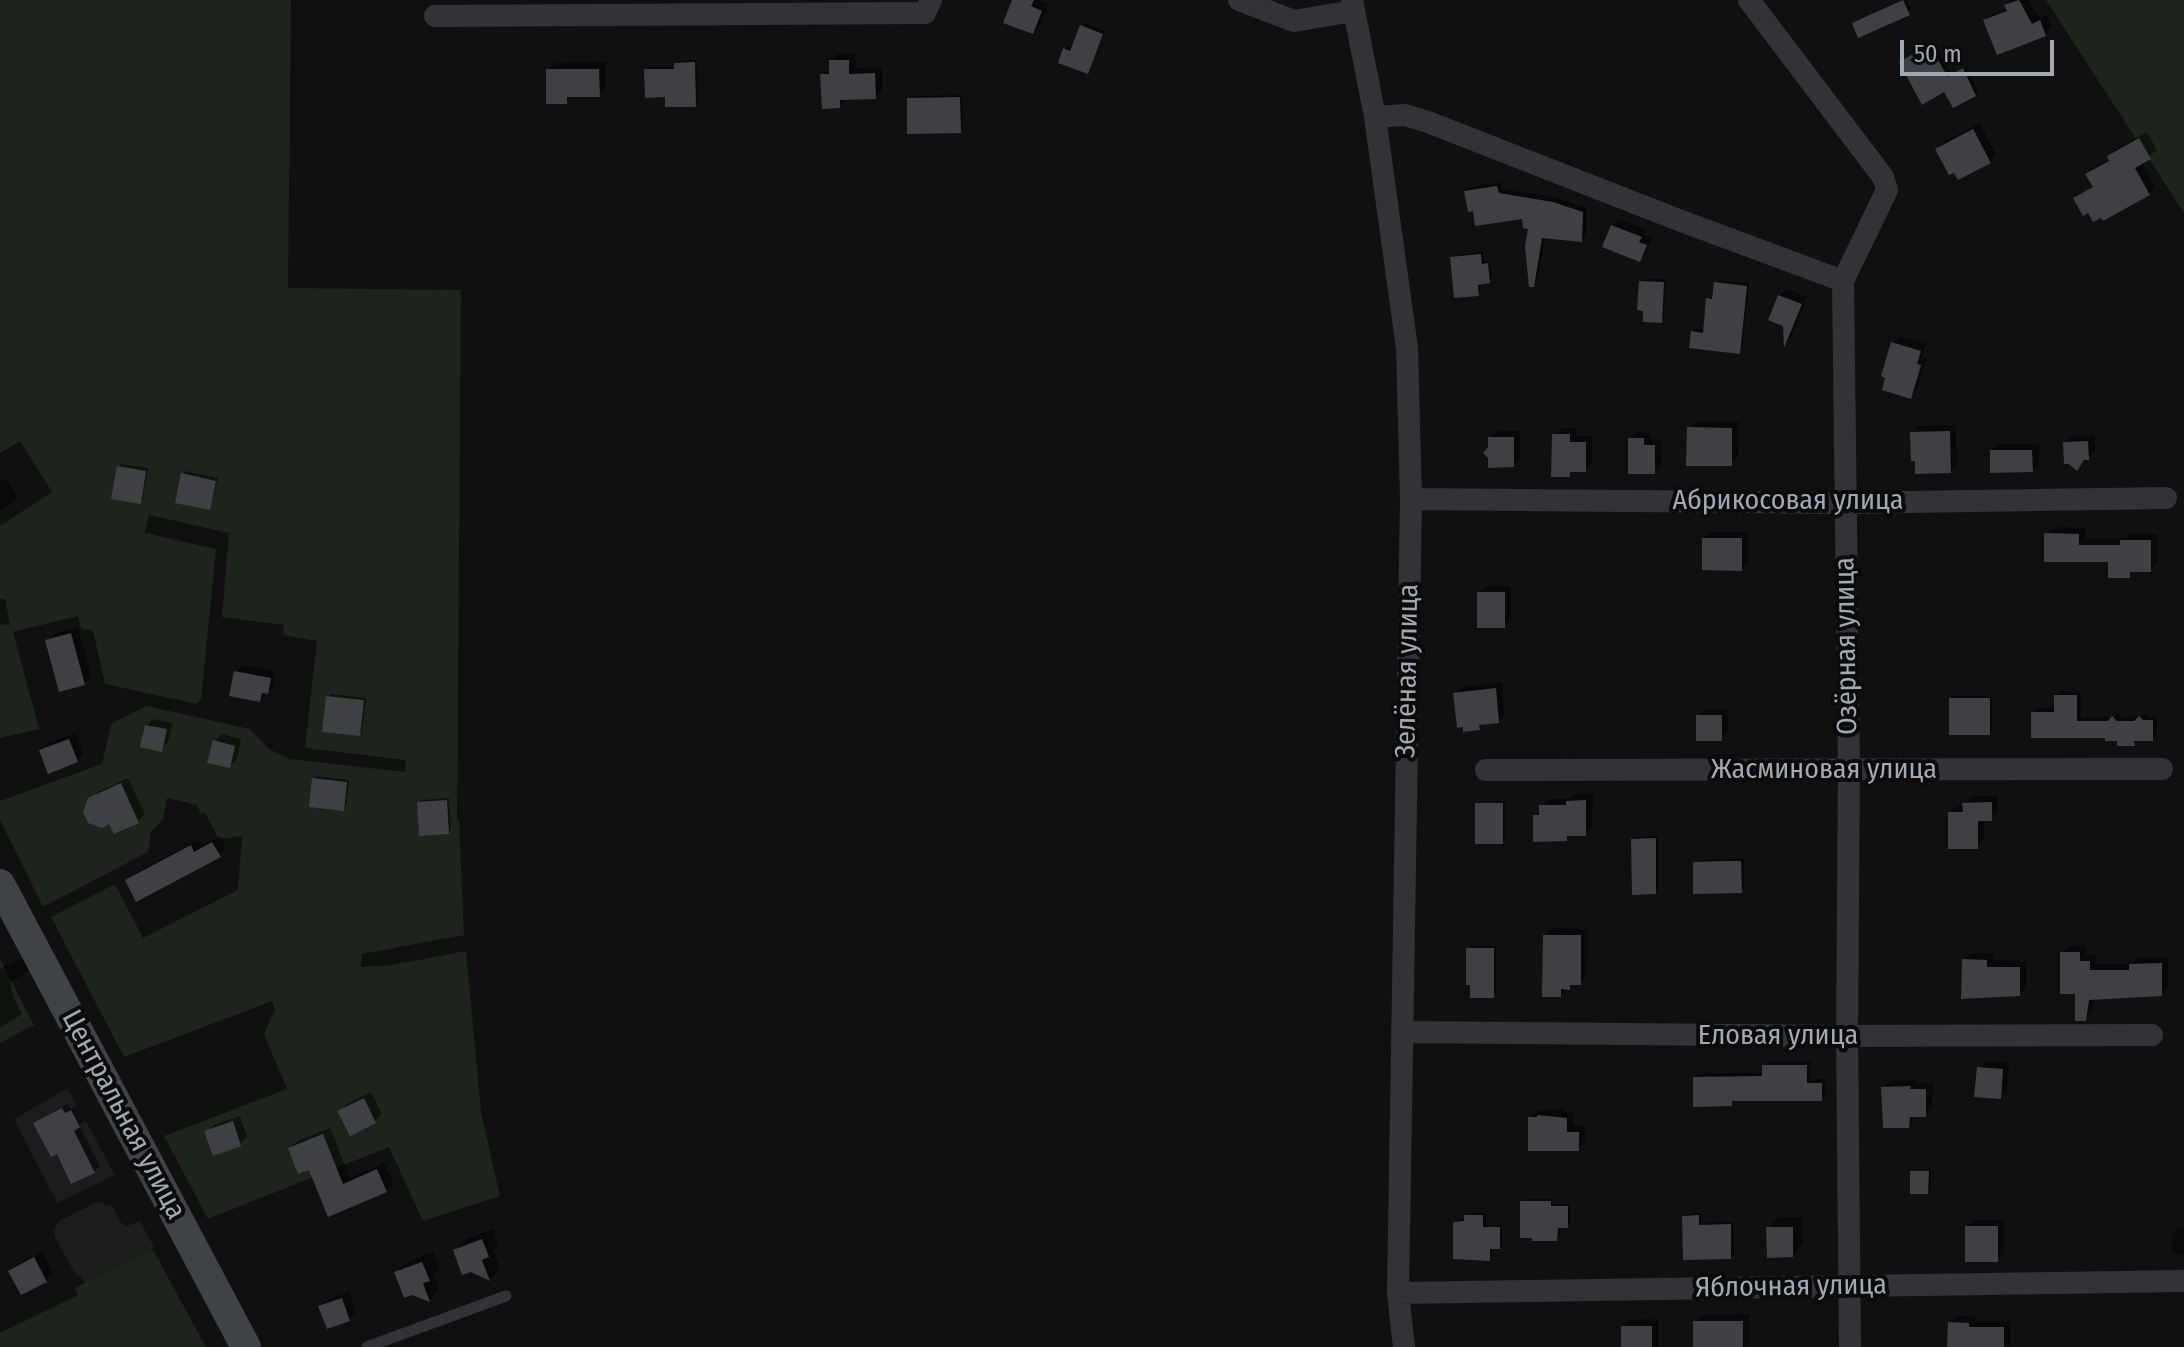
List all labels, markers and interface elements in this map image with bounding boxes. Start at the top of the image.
scale bar [1904,24,2058,74]
text: 50 m [1914,40,1962,68]
street label: Абрикосовая улица [1672,484,1904,518]
street label: Озёрная улица [1829,557,1865,735]
street label: Зелёная улица [1390,584,1426,758]
street label: Жасминовая улица [1711,753,1937,787]
street label: Центральная улица [54,1005,192,1225]
street label: Еловая улица [1698,1019,1858,1053]
street label: Яблочная улица [1695,1269,1887,1305]

